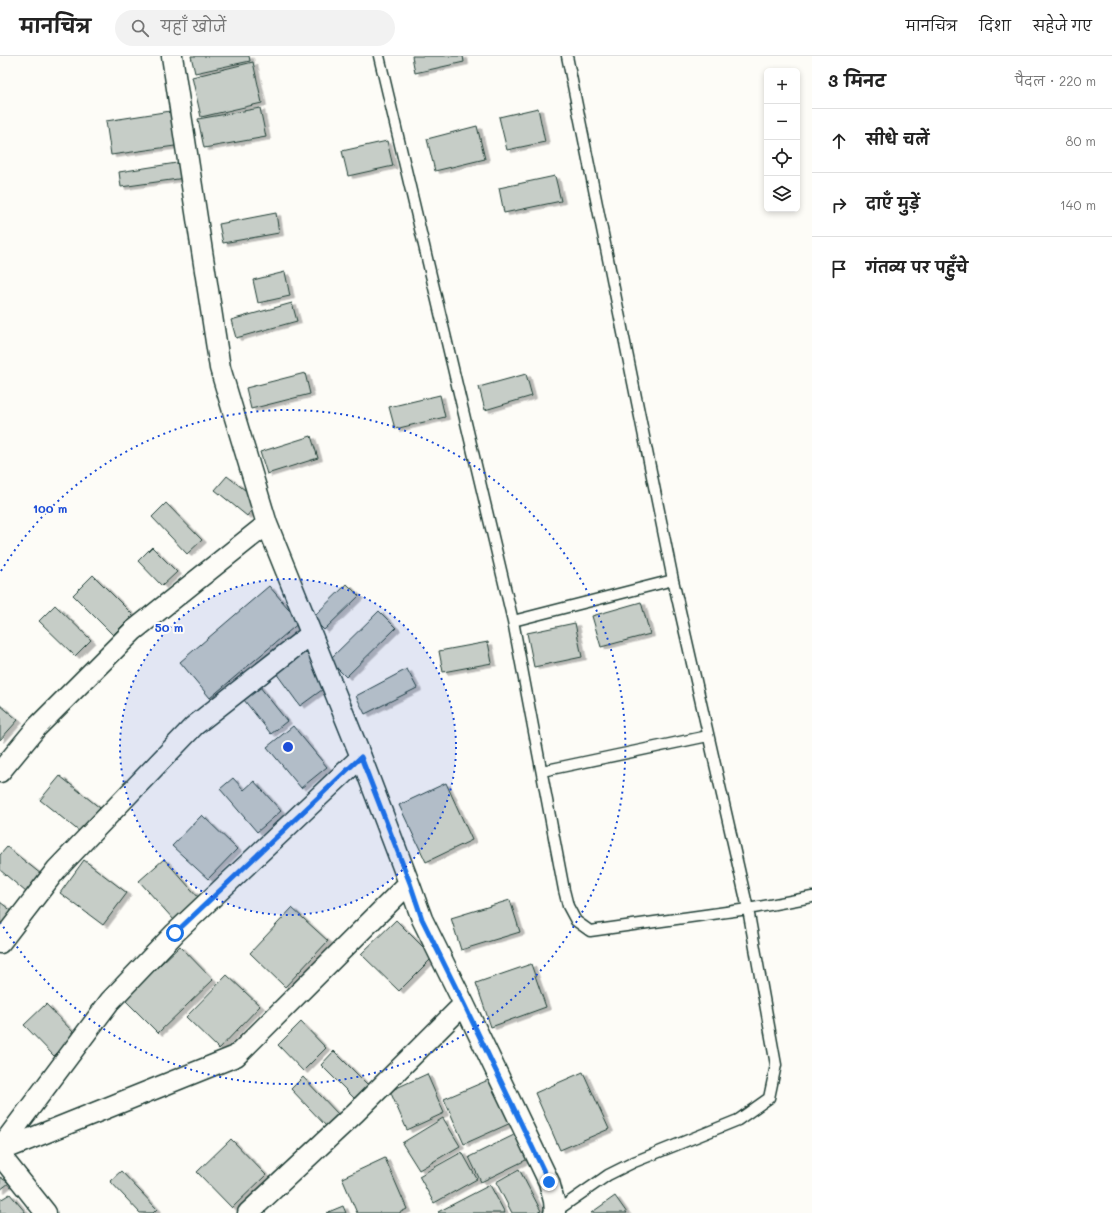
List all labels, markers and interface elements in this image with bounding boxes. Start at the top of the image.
search box [115,10,395,46]
text: मानचित्र [20,13,91,38]
text: यहाँ खोजें [161,16,226,36]
text: मानचित्र [906,16,957,35]
text: दिशा [979,16,1011,35]
text: सहेजे गए [1033,16,1092,35]
icon: search [129,17,151,39]
map controls [764,68,800,212]
button: + [764,68,800,104]
text: 3 मिनट [828,69,886,91]
text: पैदल · 220 m [1015,72,1096,89]
button: − [764,104,800,140]
text: सीधे चलें [866,129,929,149]
icon: ahead [828,130,850,152]
text: 80 m [1066,132,1096,149]
button: locate [764,140,800,176]
button: layers [764,176,800,212]
text: दाएँ मुड़ें [866,193,920,213]
icon: right [828,194,850,216]
text: 140 m [1060,196,1096,213]
text: गंतव्य पर पहुँचे [866,257,968,277]
icon: arrive [828,258,850,280]
text: 100 m [33,500,67,516]
text: 50 m [155,619,183,635]
centre of rings [281,740,295,754]
route start [166,924,184,942]
route end [540,1173,558,1191]

